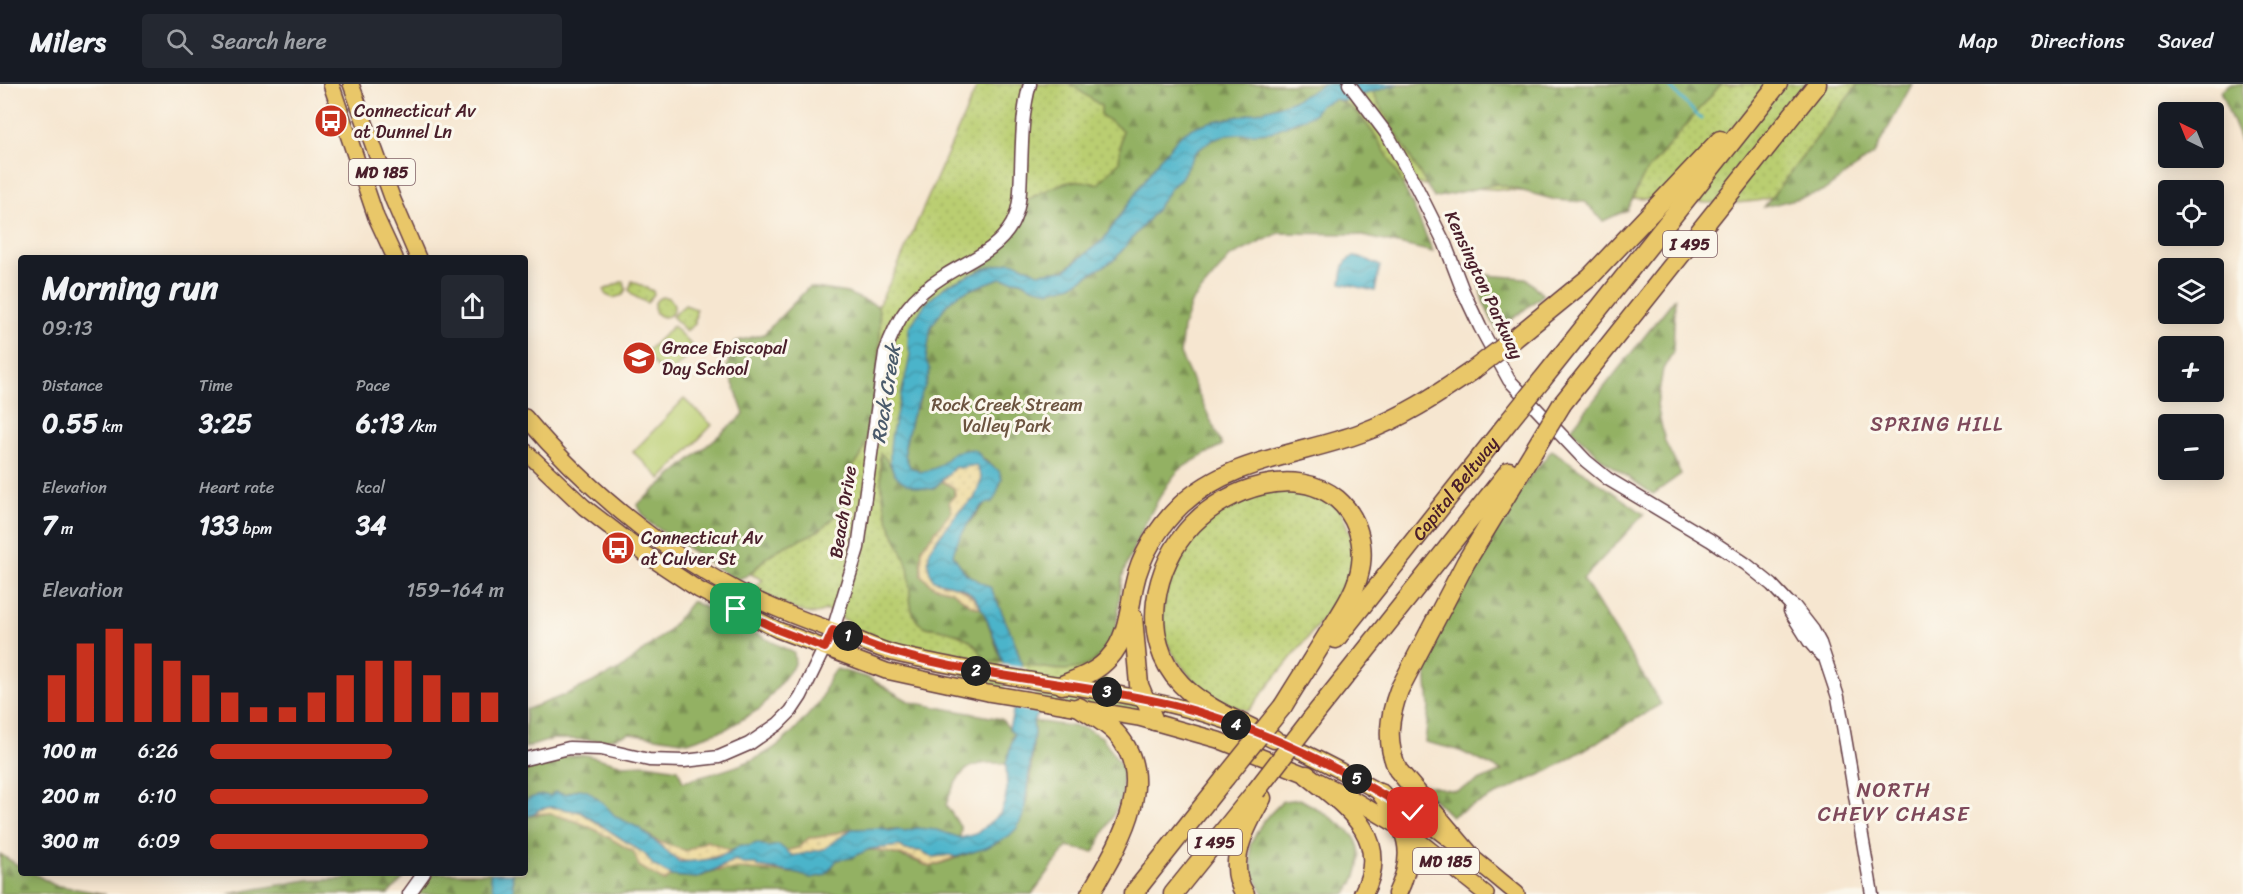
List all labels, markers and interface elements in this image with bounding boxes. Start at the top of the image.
search box [142,14,562,68]
text: Milers [30,17,106,66]
text: Search here [211,22,327,61]
text: Map [1959,22,1997,60]
text: Directions [2030,22,2125,60]
text: Saved [2158,22,2213,60]
icon: search [163,25,196,58]
place label: Connecticut Av at Dunnel Ln [354,95,477,148]
north arrow [2158,102,2224,168]
map controls [2158,102,2224,480]
bus stop icon: Connecticut Av at Dunnel Ln [313,103,349,139]
road number: MD 185 [349,159,415,185]
button: locate [2158,180,2224,246]
street label: Kensington Parkway [1435,205,1533,365]
road number: I 495 [1663,231,1717,257]
button: layers [2158,258,2224,324]
text: Morning run [42,259,218,317]
button: share [441,275,504,338]
text: 09:13 [42,311,93,346]
place label: Grace Episcopal Day School [662,332,788,385]
button: + [2158,336,2224,402]
school or university icon: Grace Episcopal Day School [621,340,657,376]
water label: Rock Creek [861,340,911,446]
text: Distance [42,371,103,400]
text: Time [199,371,233,400]
text: Pace [356,371,390,400]
park label: Rock Creek Stream Valley Park [931,389,1083,442]
text: 0.55 [42,400,98,446]
text: 3:25 [199,400,252,446]
text: 6:13 [356,400,404,446]
district label: SPRING HILL [1870,407,2004,442]
text: km [98,412,123,441]
text: /km [404,412,437,441]
button: − [2158,414,2224,480]
street label: Capital Beltway [1404,429,1507,548]
street label: Beach Drive [820,463,866,561]
text: Elevation [42,473,107,502]
text: Heart rate [199,473,274,502]
text: kcal [356,473,385,502]
text: 7 [42,502,57,548]
text: 133 [199,502,239,548]
text: 34 [356,502,387,548]
text: m [57,514,73,543]
text: bpm [239,514,272,543]
place label: Connecticut Av at Culver St [641,522,764,575]
bus stop icon: Connecticut Av at Culver St [600,530,636,566]
text: Elevation [42,573,123,608]
text: 159–164 m [407,573,504,608]
pin [710,583,761,634]
icon: arrive [719,592,752,625]
pin: 1 [833,621,863,651]
text: 1 [845,621,851,650]
pin: 2 [961,656,991,686]
text: 2 [971,656,981,685]
pin: 3 [1092,677,1122,707]
text: 3 [1103,677,1111,706]
pin: 4 [1221,710,1251,740]
text: 4 [1231,710,1241,739]
text: 100 m [42,734,96,769]
text: 6:26 [138,734,178,769]
pin: 5 [1342,764,1372,794]
text: 5 [1352,764,1362,793]
district label: NORTH CHEVY CHASE [1818,771,1970,833]
text: 200 m [42,779,99,814]
text: 6:10 [138,779,177,814]
pin [1387,787,1438,838]
icon: check [1396,796,1429,829]
text: 300 m [42,824,99,859]
text: 6:09 [138,824,180,859]
road number: I 495 [1188,829,1242,855]
road number: MD 185 [1413,848,1479,874]

